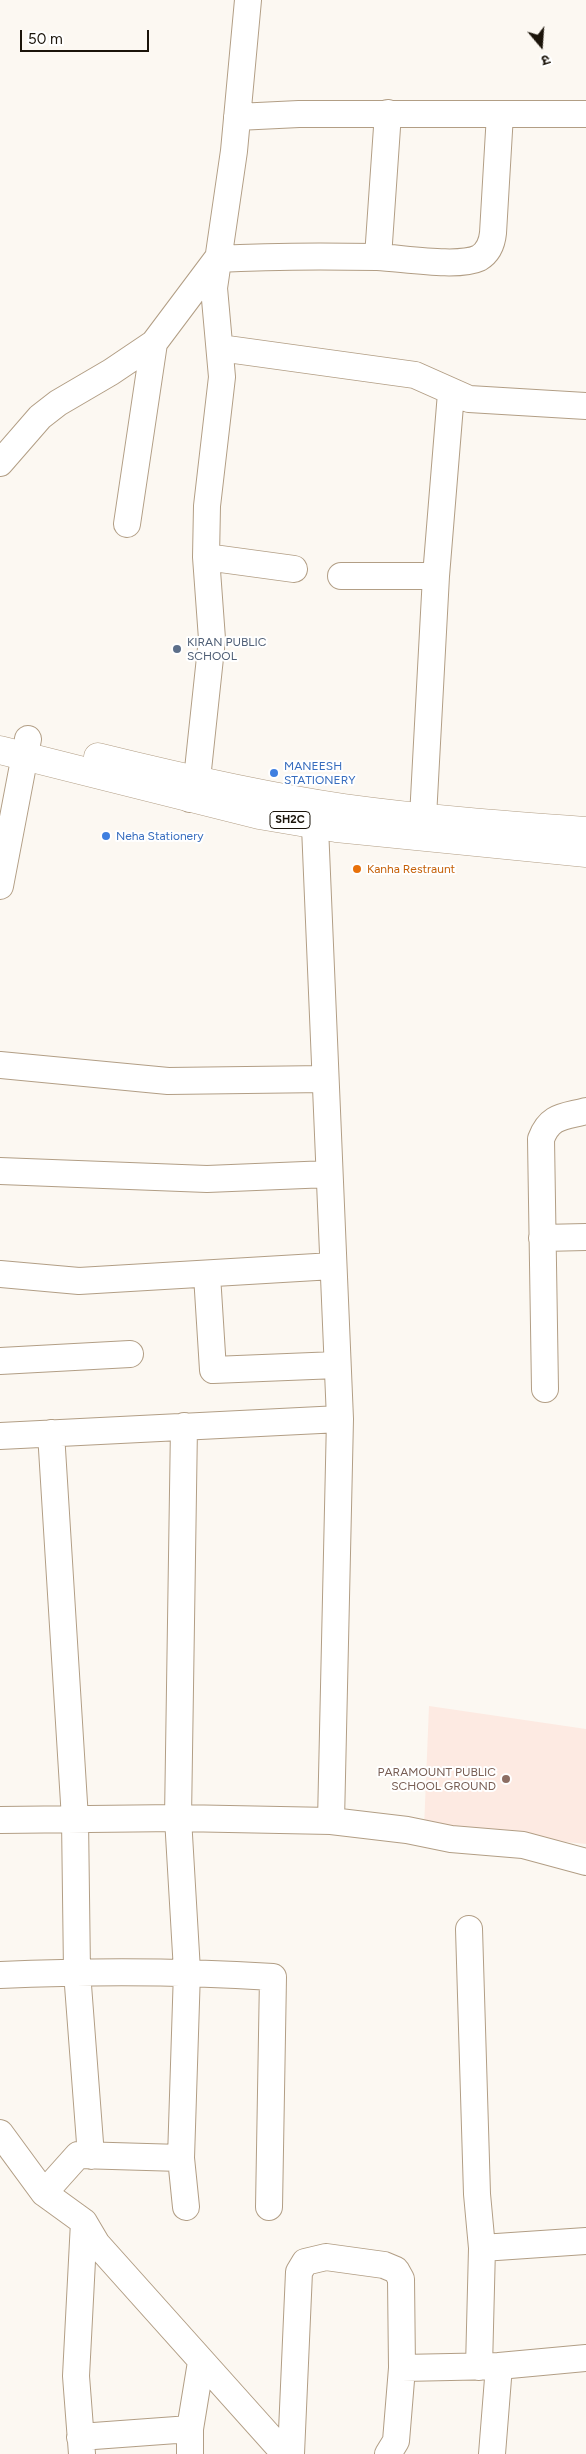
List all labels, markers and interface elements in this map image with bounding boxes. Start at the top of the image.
scale bar [22,20,151,52]
north arrow [516,20,566,70]
text: 50 m [28,30,63,48]
text: उ [539,50,552,69]
place label: KIRAN PUBLIC SCHOOL [187,635,266,663]
marker: KIRAN PUBLIC SCHOOL [171,643,183,655]
place label: MANEESH STATIONERY [284,759,355,787]
marker: MANEESH STATIONERY [268,767,280,779]
road number: SH2C [270,812,310,828]
place label: Neha Stationery [116,829,204,843]
marker: Neha Stationery [100,830,112,842]
place label: Kanha Restraunt [367,862,455,876]
marker: Kanha Restraunt [351,863,363,875]
place label: PARAMOUNT PUBLIC SCHOOL GROUND [378,1765,496,1793]
marker: PARAMOUNT PUBLIC SCHOOL GROUND [500,1773,512,1785]

